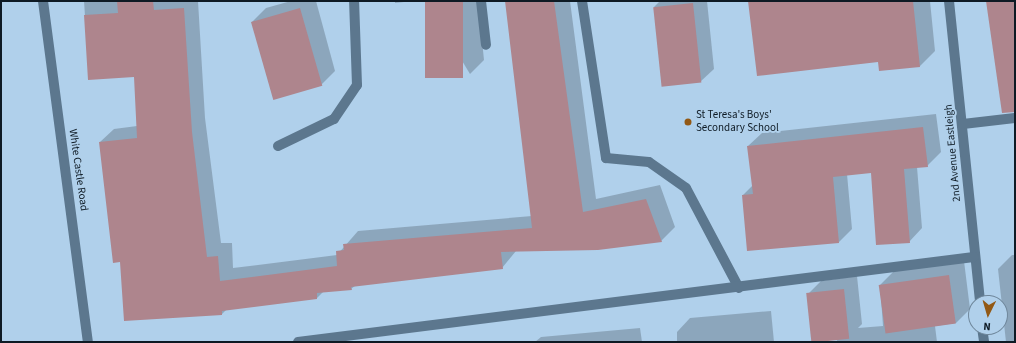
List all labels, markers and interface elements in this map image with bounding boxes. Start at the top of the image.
street label: 2nd Avenue Eastleigh [942,104,964,202]
place label: St Teresa's Boys' Secondary School [696,109,779,135]
marker: St Teresa's Boys' Secondary School [683,117,693,127]
street label: White Castle Road [66,128,90,212]
north arrow [968,295,1008,335]
text: N [983,319,991,334]

